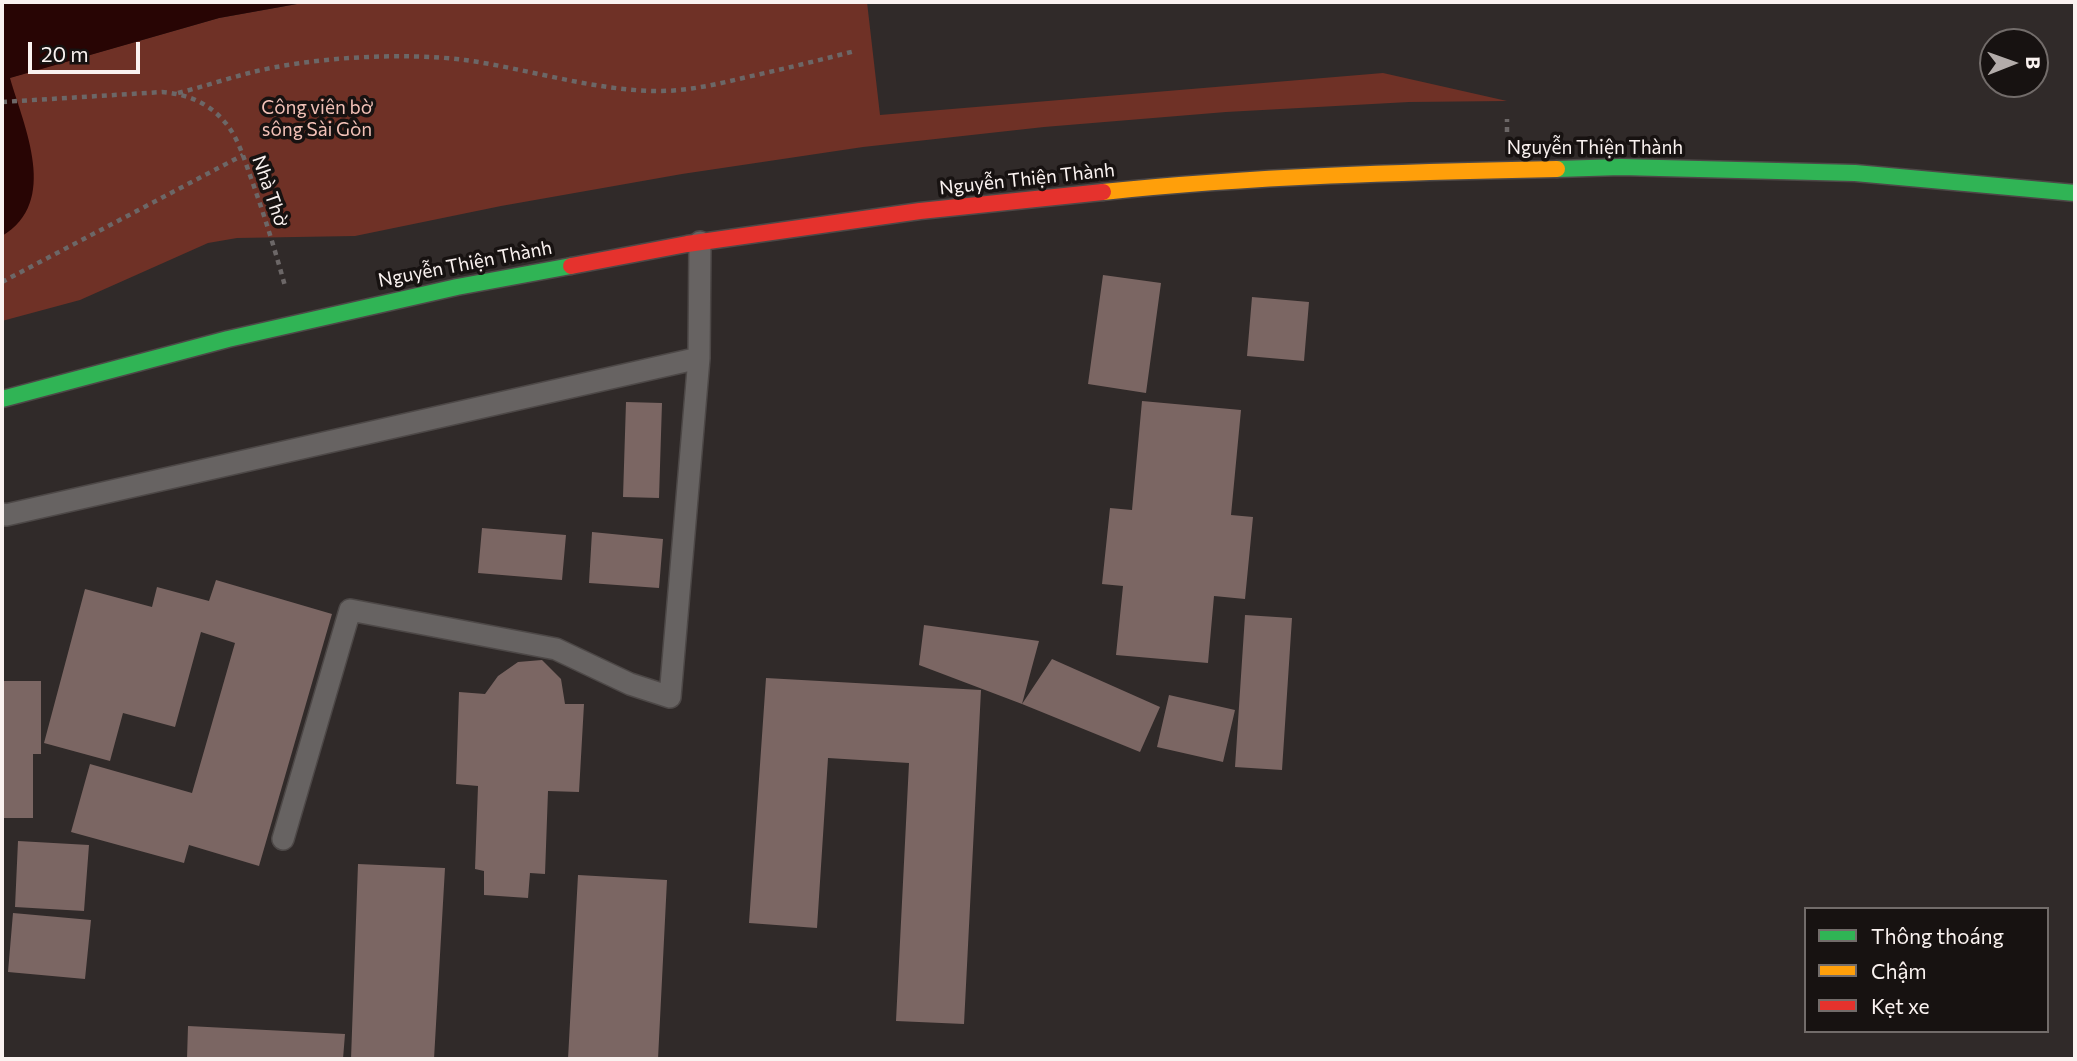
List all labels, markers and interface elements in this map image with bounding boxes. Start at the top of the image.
scale bar [32,28,144,72]
north arrow [1979,28,2049,98]
text: 20 m [41,41,89,66]
text: B [2022,56,2045,69]
park label: Công viên bờ sông Sài Gòn [261,97,373,141]
street label: Nguyễn Thiện Thành [1507,137,1683,159]
street label: Nhà Thờ [247,152,293,230]
street label: Nguyễn Thiện Thành [938,158,1116,200]
street label: Nguyễn Thiện Thành [376,236,554,292]
legend [1804,907,2049,1033]
text: Thông thoáng [1871,923,2004,948]
text: Chậm [1871,958,1927,983]
text: Kẹt xe [1871,993,1930,1018]

